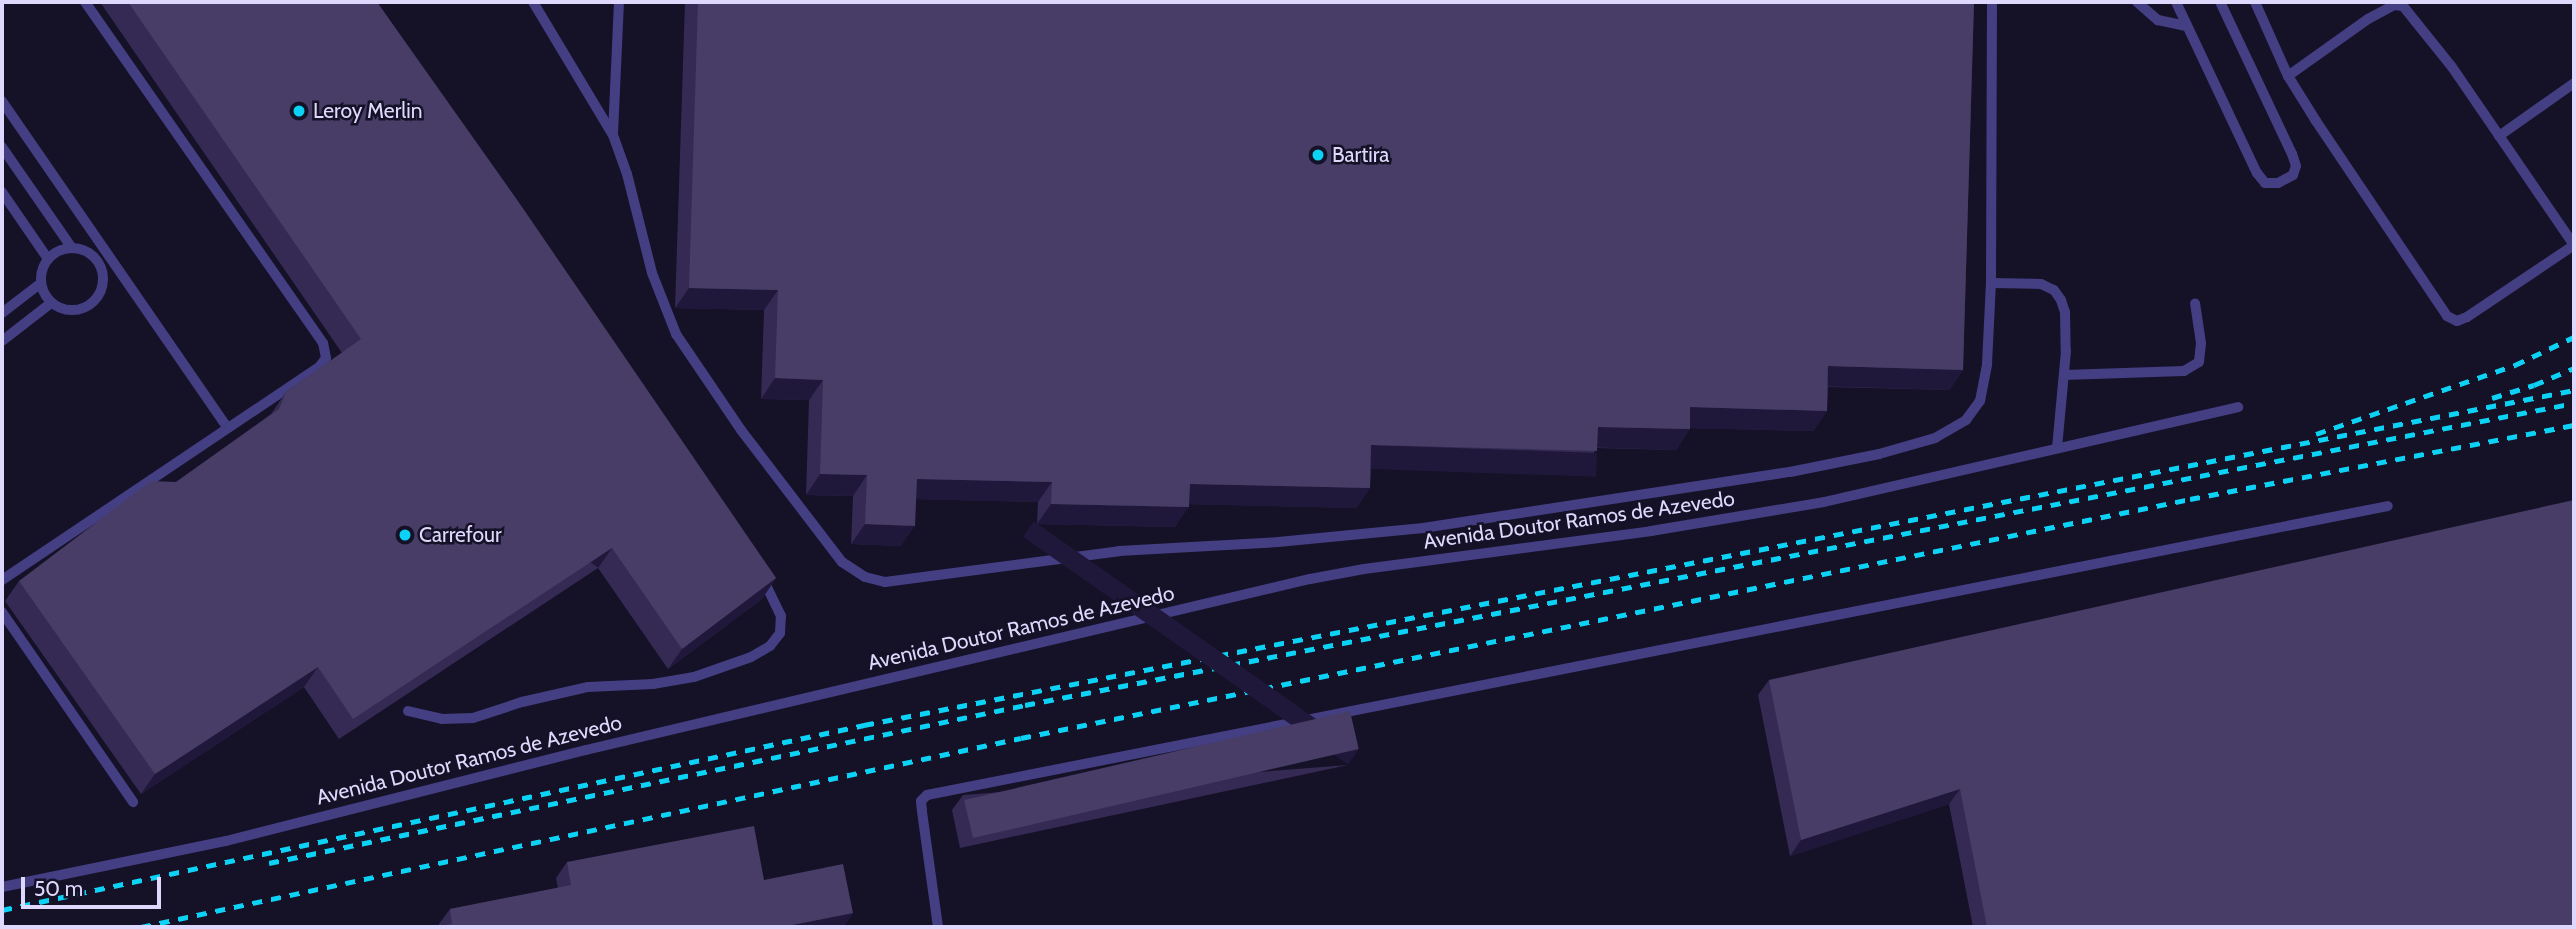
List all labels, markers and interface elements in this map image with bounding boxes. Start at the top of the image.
place label: Leroy Merlin [313,98,422,124]
marker: Leroy Merlin [291,103,307,119]
place label: Bartira [1332,142,1389,168]
marker: Bartira [1310,147,1326,163]
street label: Avenida Doutor Ramos de Azevedo [1422,486,1736,554]
place label: Carrefour [419,522,502,548]
marker: Carrefour [397,527,413,543]
street label: Avenida Doutor Ramos de Azevedo [865,580,1177,676]
street label: Avenida Doutor Ramos de Azevedo [314,710,624,810]
scale bar [24,862,164,906]
text: 50 m [34,876,83,901]

